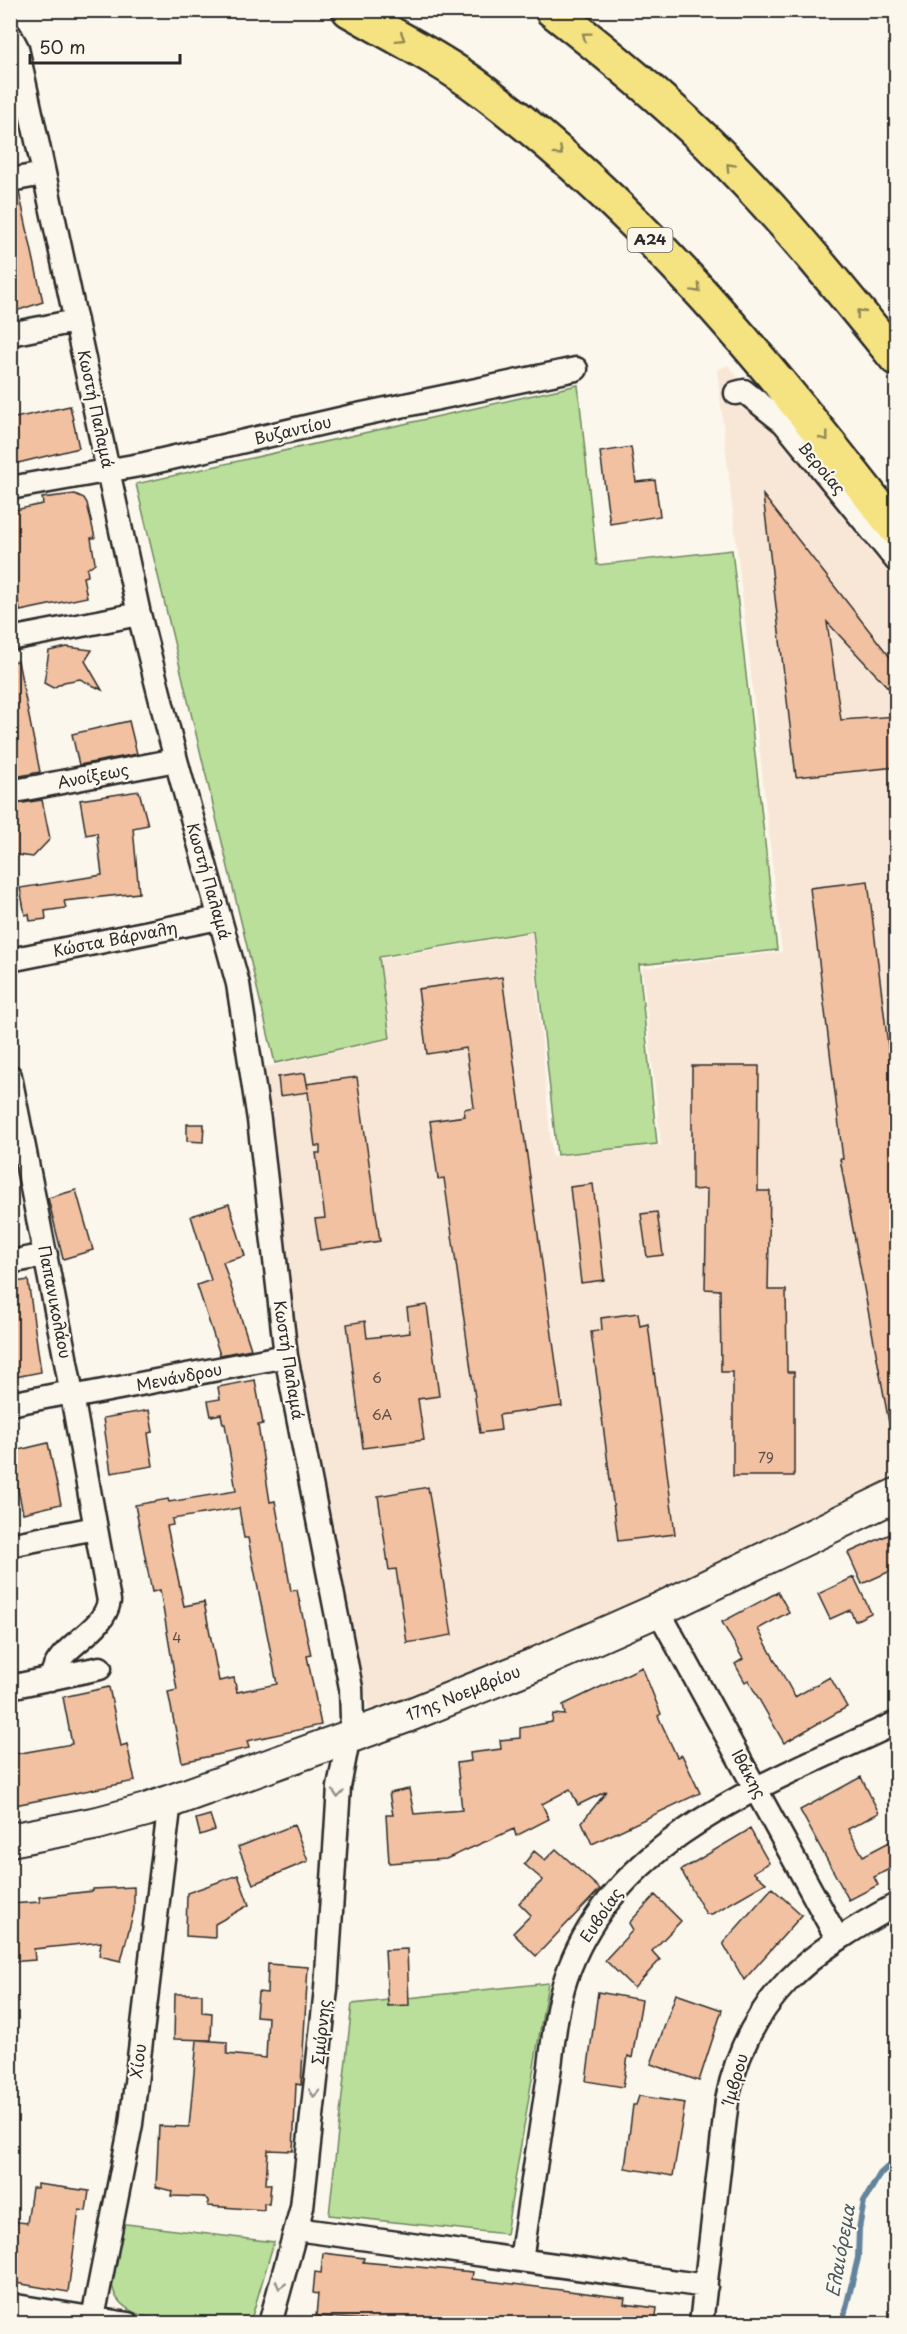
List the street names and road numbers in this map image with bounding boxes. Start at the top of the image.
road number: Α24 [628,228,672,252]
street label: Κωστή Παλαμά [73,347,121,470]
street label: Βυζαντίου [252,409,334,450]
street label: Βεροίας [793,436,852,499]
street label: Ανοίξεως [55,756,130,794]
street label: Κωστή Παλαμά [182,819,238,942]
street label: Κώστα Βάρναλη [51,914,179,962]
street label: Παπανικολάου [33,1243,79,1361]
street label: Κωστή Παλαμά [269,1298,311,1421]
street label: Μενάνδρου [134,1356,224,1396]
street label: 17ης Νοεμβρίου [402,1658,524,1726]
street label: Ιθάκης [727,1745,773,1802]
street label: Ευβοίας [573,1882,627,1947]
street label: Σμύρνης [305,1998,335,2066]
street label: Χίου [123,2042,151,2080]
street label: Ίμβρου [715,2050,753,2109]

